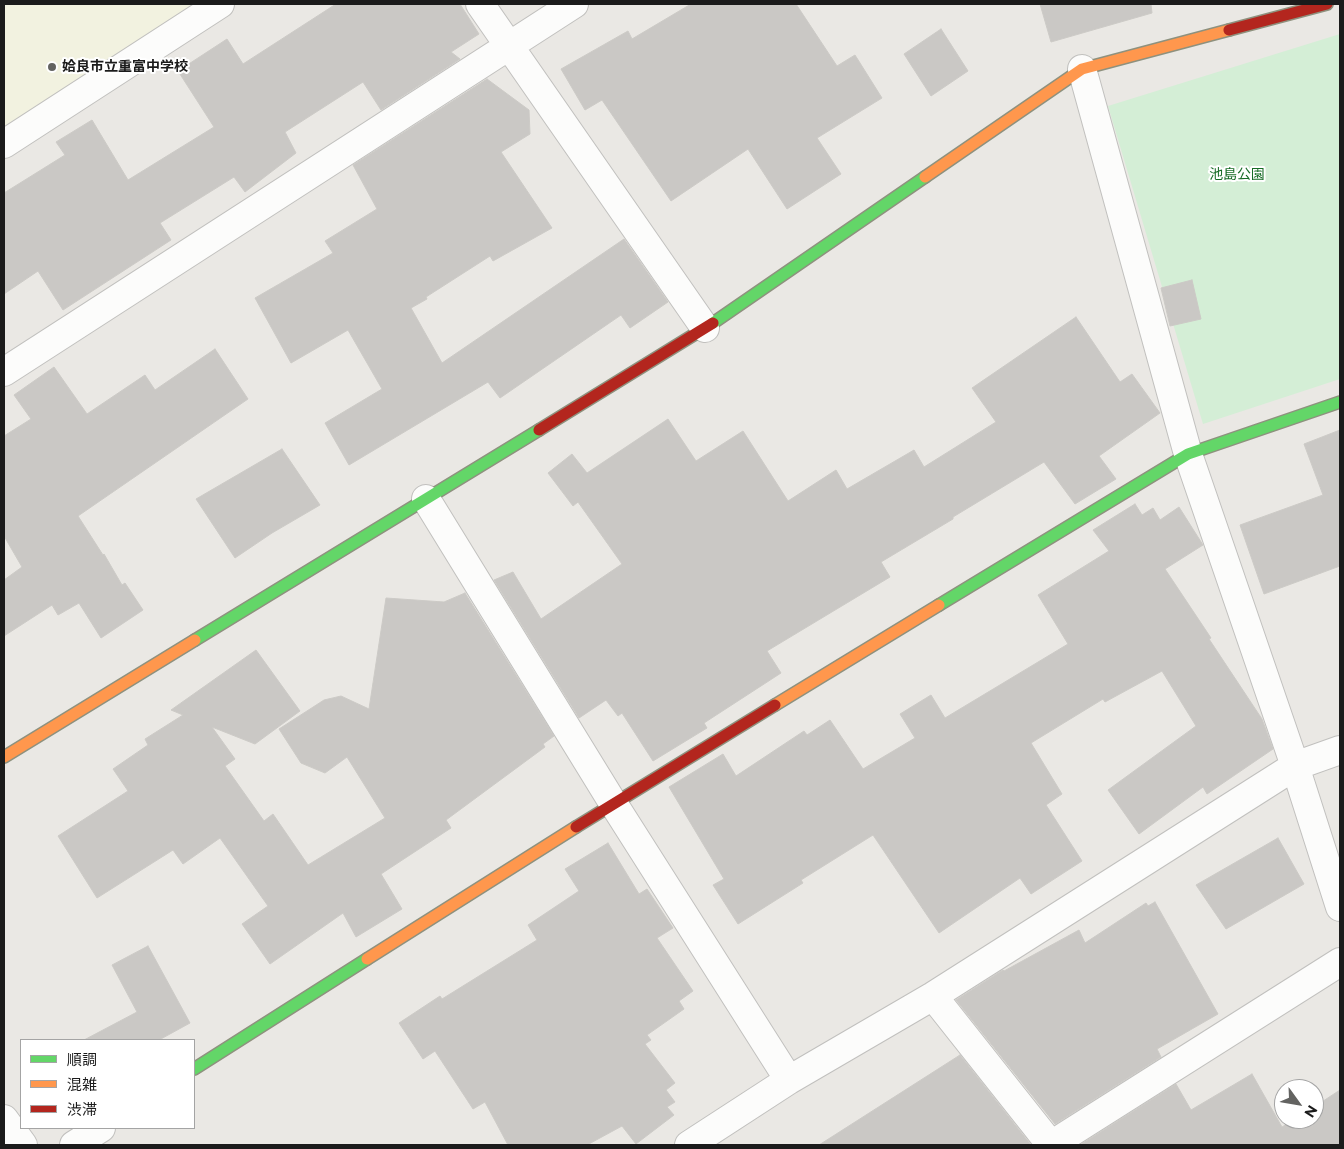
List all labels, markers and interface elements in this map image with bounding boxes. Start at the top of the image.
place label: 姶良市立重富中学校 [62,59,188,75]
marker: 姶良市立重富中学校 [46,61,58,73]
park label: 池島公園 [1209,167,1265,183]
legend [20,1039,195,1129]
text: 順調 [67,1050,97,1069]
text: 混雑 [67,1075,97,1094]
north arrow [1274,1079,1324,1129]
text: 渋滞 [67,1100,97,1119]
text: N [1300,1102,1322,1121]

